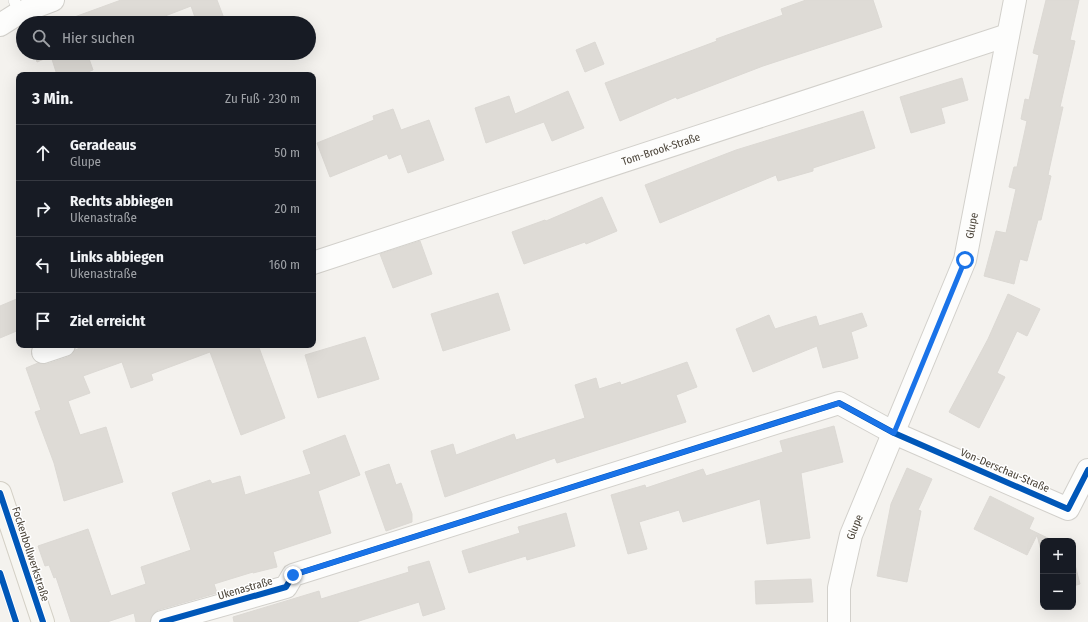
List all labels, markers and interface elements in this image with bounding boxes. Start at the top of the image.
search box [16,16,316,60]
icon: search [30,27,52,49]
text: Hier suchen [62,29,135,47]
text: 3 Min. [32,88,73,109]
text: Zu Fuß · 230 m [225,91,300,106]
street label: Tom-Brook-Straße [620,130,702,168]
text: Geradeaus [70,136,136,154]
icon: ahead [32,142,54,164]
text: 50 m [274,145,300,160]
text: Glupe [70,154,101,169]
text: Rechts abbiegen [70,192,173,210]
icon: right [32,198,54,220]
text: 20 m [274,201,300,216]
text: Ukenastraße [70,210,137,225]
street label: Glupe [963,212,981,240]
text: Links abbiegen [70,248,164,266]
route start [956,251,974,269]
icon: left [32,254,54,276]
text: 160 m [269,257,300,272]
text: Ukenastraße [70,266,137,281]
icon: arrive [32,310,54,332]
text: Ziel erreicht [70,312,145,330]
street label: Von-Derschau-Straße [958,446,1051,495]
street label: Fockenbollwerkstraße [9,505,52,603]
street label: Glupe [844,513,866,541]
map controls [1040,538,1076,610]
button: + [1040,538,1076,574]
route end [284,566,302,584]
street label: Ukenastraße [216,574,274,603]
button: − [1040,574,1076,610]

